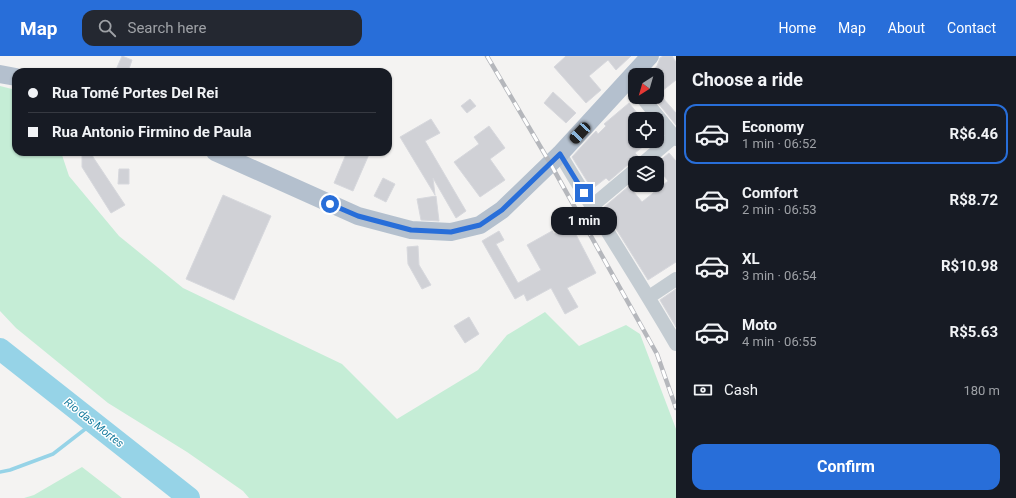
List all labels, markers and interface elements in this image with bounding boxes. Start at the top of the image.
search box [82,10,362,46]
text: Map [20,17,58,40]
icon: search [96,17,118,39]
text: Search here [128,19,206,37]
text: Home [778,20,816,36]
text: Map [838,20,866,36]
text: About [888,20,925,36]
text: Contact [947,20,996,36]
north arrow [628,68,664,104]
map controls [628,68,664,192]
text: Choose a ride [692,69,803,90]
text: Rua Tomé Portes Del Rei [52,84,218,102]
button: locate [628,112,664,148]
icon: car [694,116,730,152]
text: Economy [742,118,804,136]
car [567,120,593,146]
text: Rua Antonio Firmino de Paula [52,123,251,141]
text: R$6.46 [950,125,998,143]
text: 1 min · 06:52 [742,136,817,151]
button: layers [628,156,664,192]
icon: car [694,182,730,218]
route end [575,184,593,202]
text: Comfort [742,184,798,202]
text: R$8.72 [950,191,998,209]
route start [321,195,339,213]
text: 2 min · 06:53 [742,202,817,217]
callout: 1 min [551,207,617,235]
text: 1 min [568,213,600,228]
icon: car [694,248,730,284]
text: XL [742,250,760,268]
text: R$10.98 [941,257,998,275]
text: 3 min · 06:54 [742,268,817,283]
icon: car [694,314,730,350]
text: Moto [742,316,777,334]
text: R$5.63 [950,323,998,341]
text: 4 min · 06:55 [742,334,817,349]
icon: cash [692,379,714,401]
text: Cash [724,381,758,399]
text: 180 m [963,383,1000,398]
water label: Rio das Mortes [62,396,127,451]
button: Confirm [692,444,1000,490]

